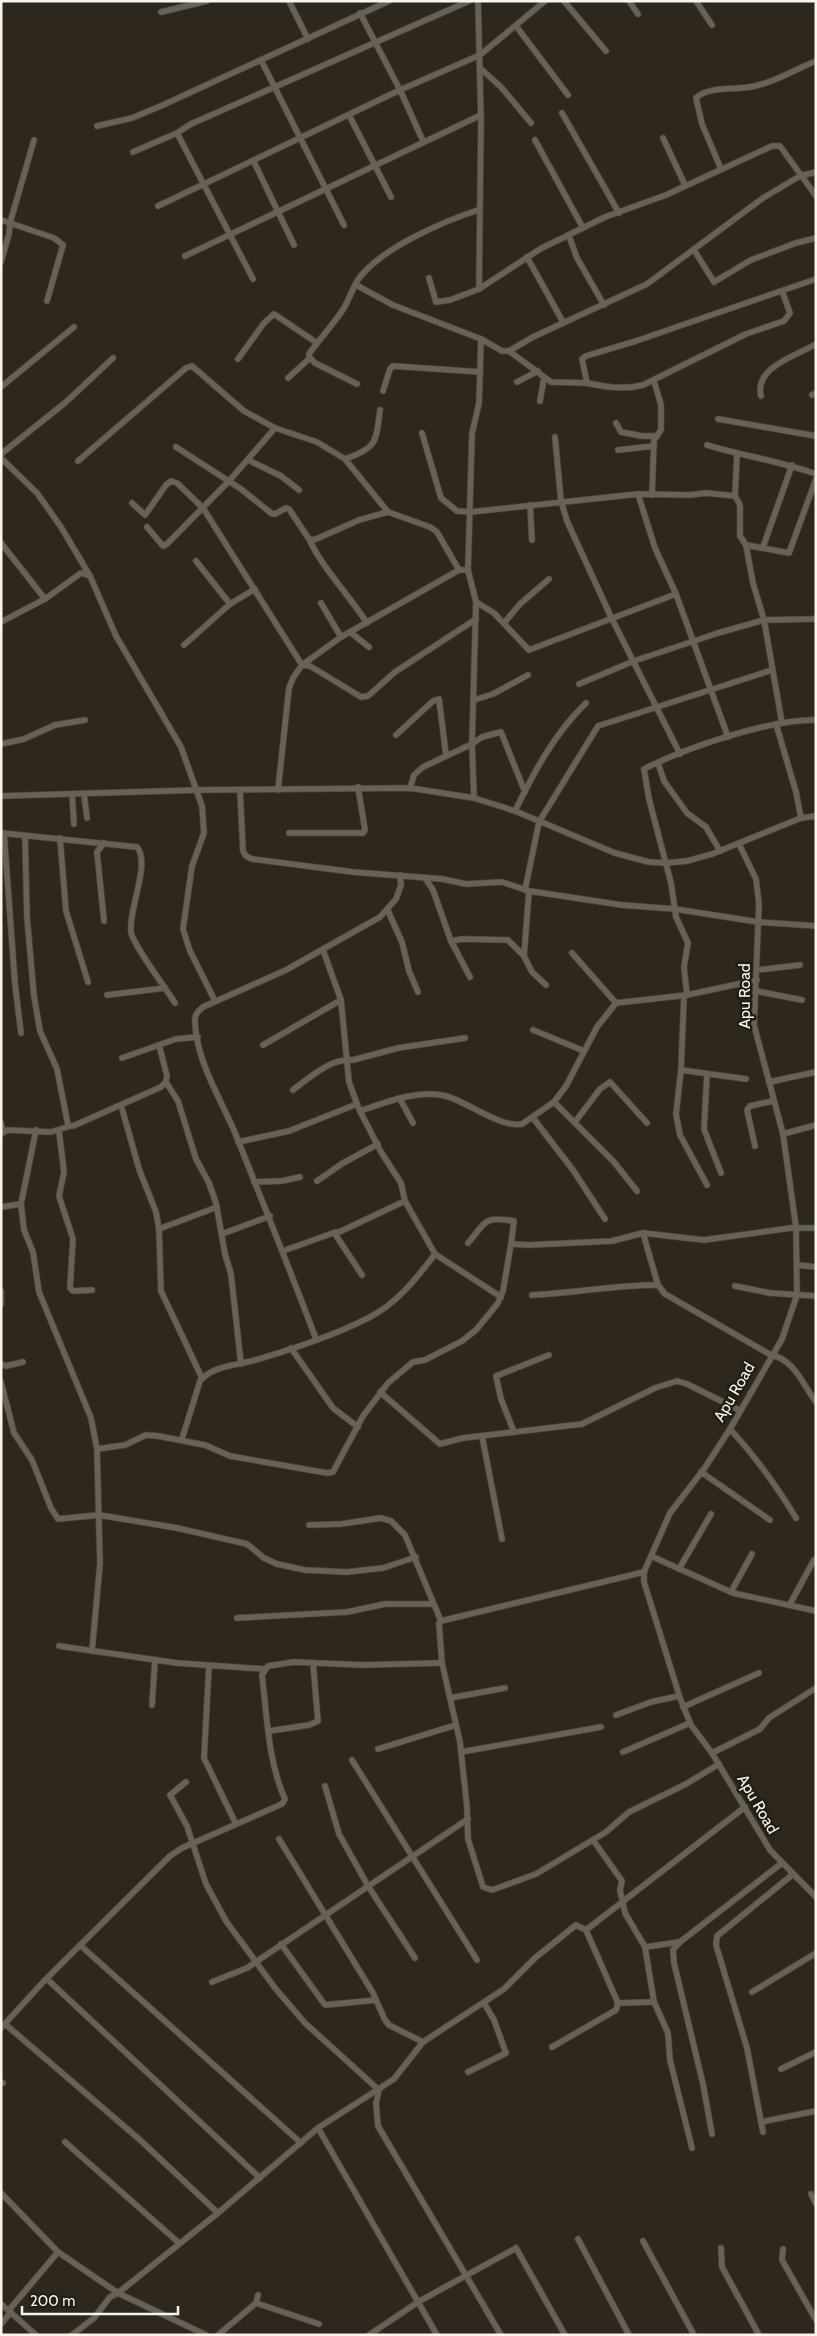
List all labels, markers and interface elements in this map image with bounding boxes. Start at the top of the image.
street label: Apu Road [735,963,754,1029]
street label: Apu Road [709,1359,759,1425]
street label: Apu Road [733,1771,783,1837]
scale bar [22,2284,179,2316]
text: 200 m [30,2292,75,2310]

